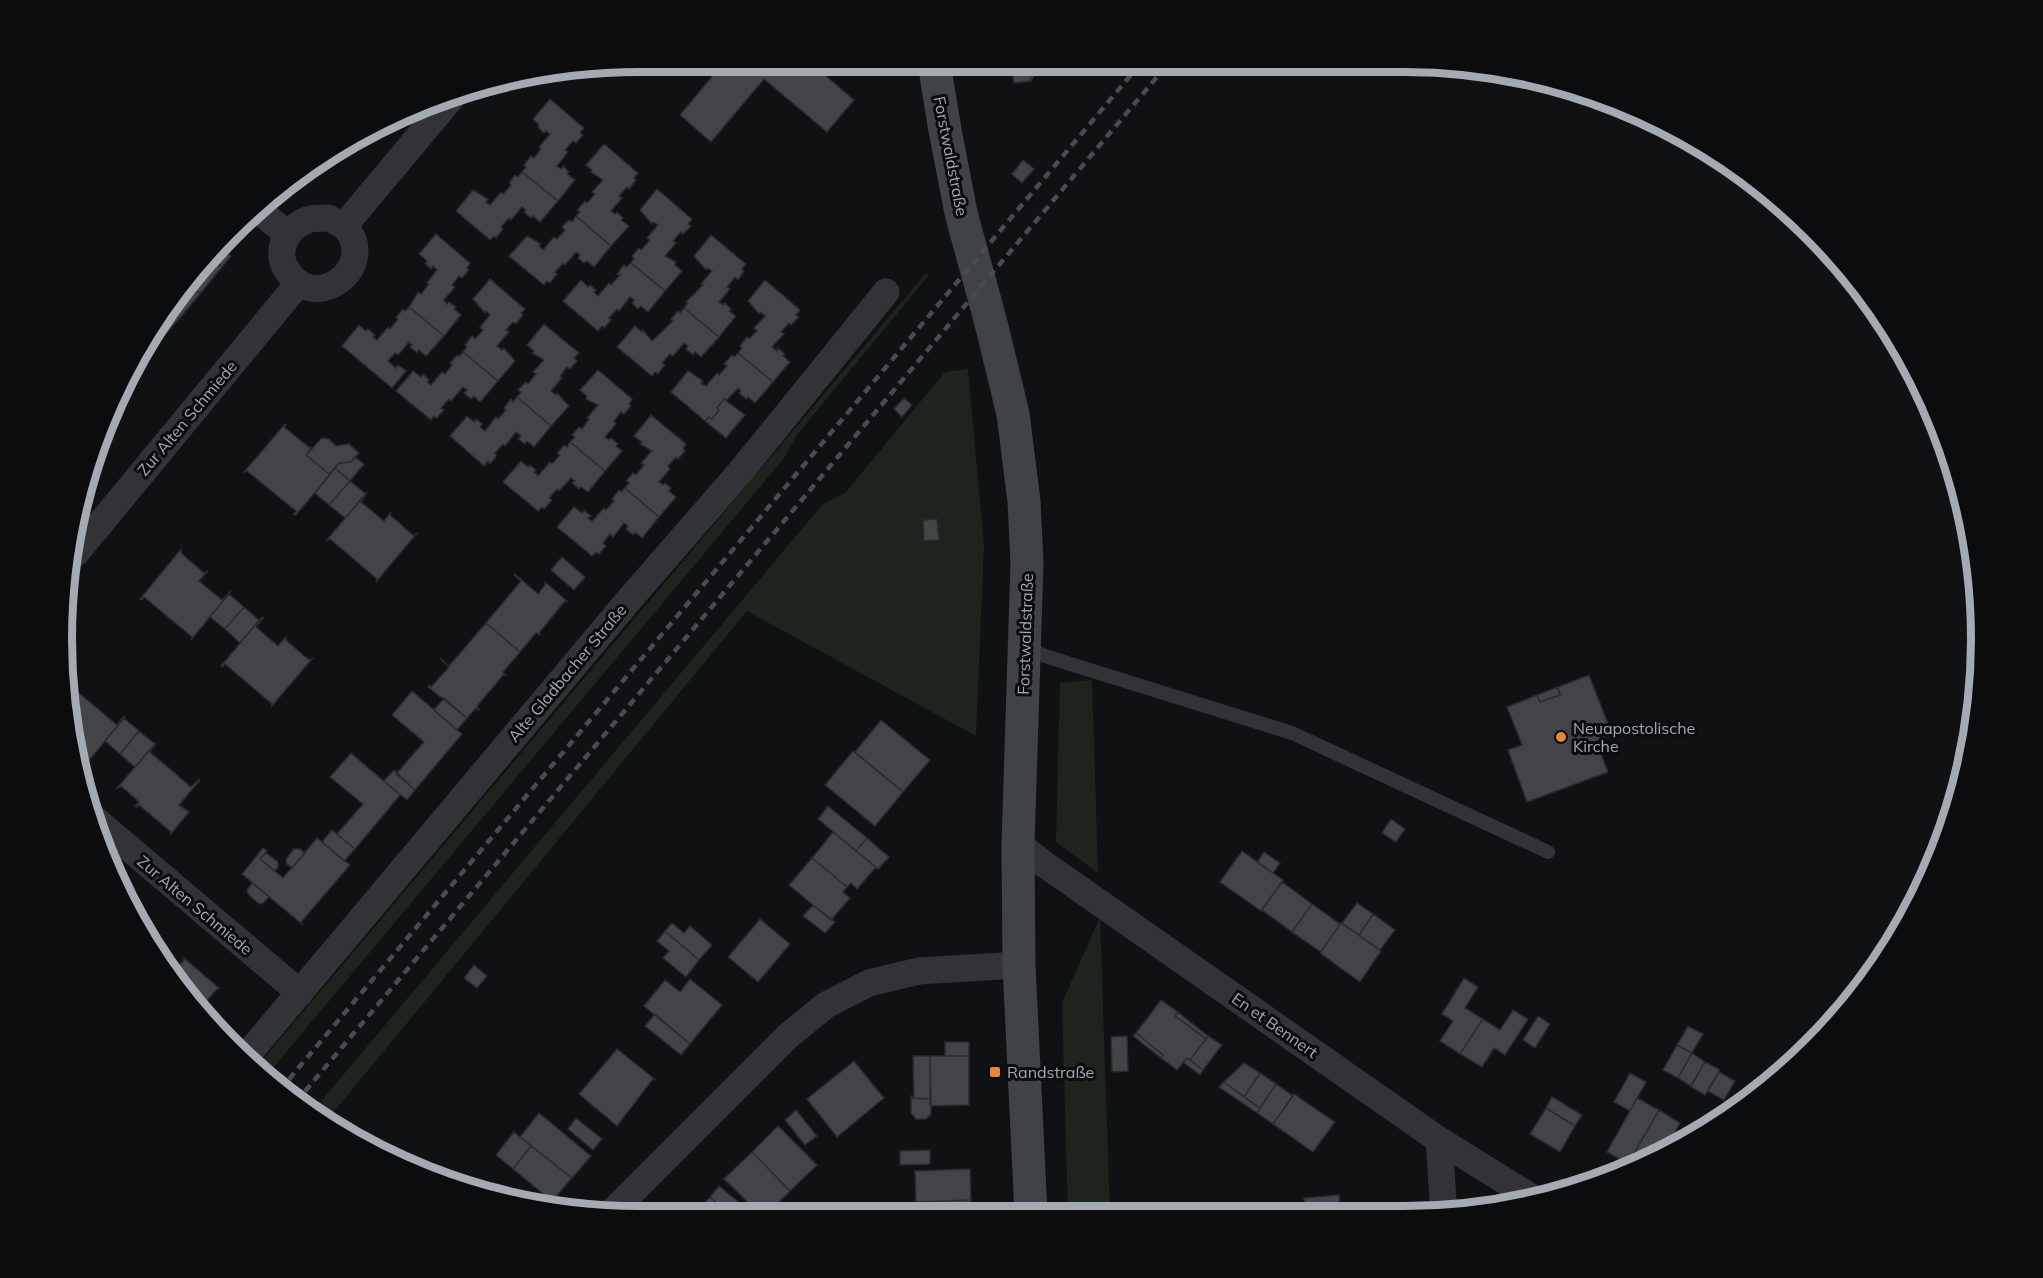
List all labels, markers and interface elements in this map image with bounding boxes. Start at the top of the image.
street label: Forstwaldstraße [930,94,972,218]
street label: Zur Alten Schmiede [133,356,241,480]
street label: Forstwaldstraße [1013,573,1037,695]
street label: Alte Gladbacher Straße [504,600,630,746]
place label: Neuapostolische Kirche [1573,718,1695,756]
marker: Neuapostolische Kirche [1554,730,1568,744]
street label: Zur Alten Schmiede [133,851,257,959]
street label: En et Bennert [1228,988,1322,1062]
place label: Randstraße [1007,1062,1094,1082]
marker: Randstraße [988,1065,1002,1079]

